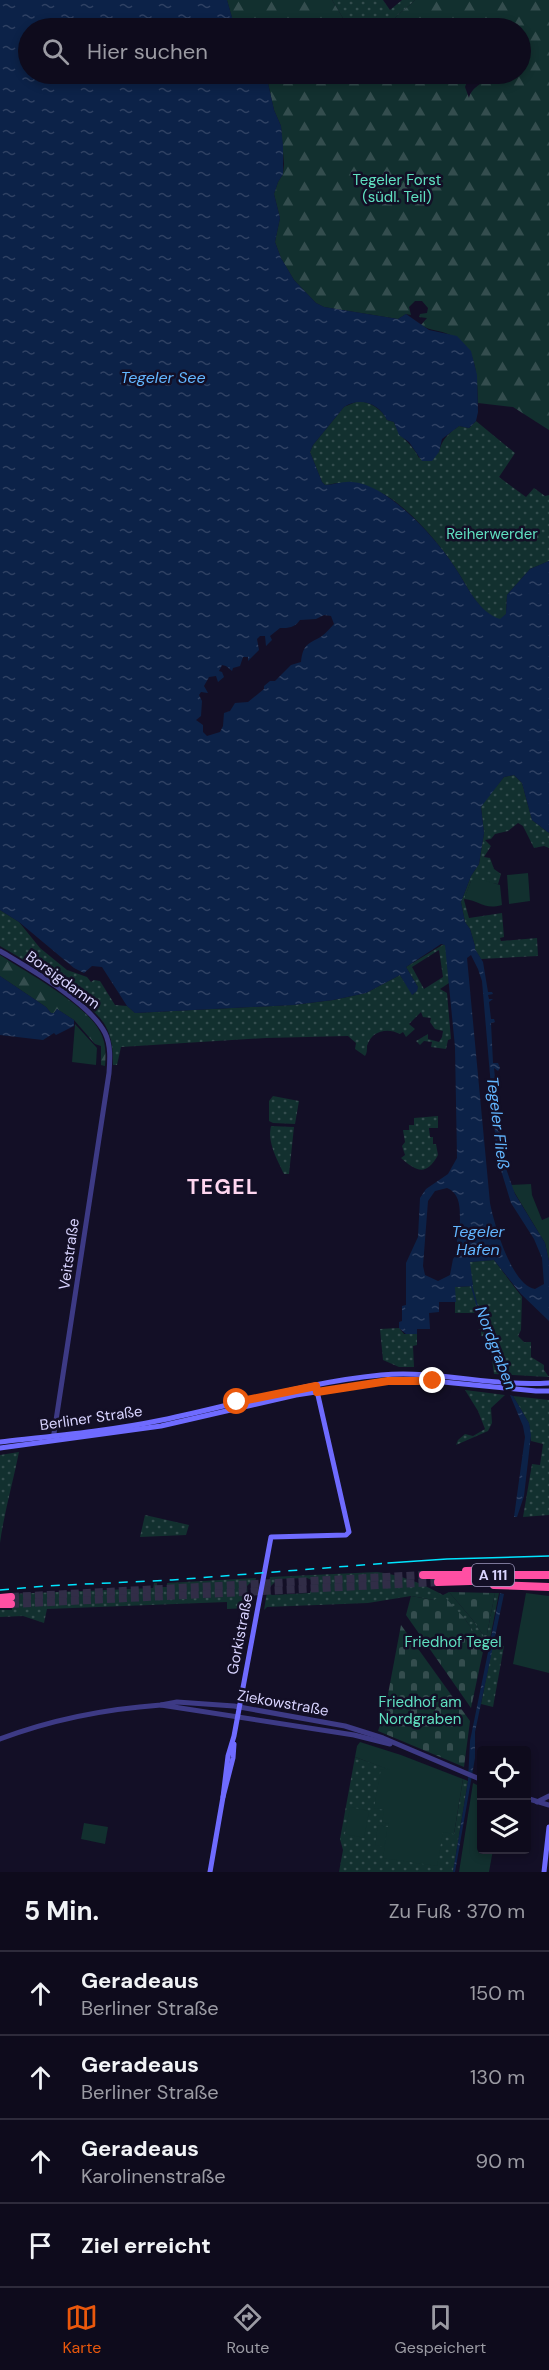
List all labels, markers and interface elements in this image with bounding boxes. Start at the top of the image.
search box [18,18,531,84]
icon: search [39,35,72,68]
text: Hier suchen [87,37,208,66]
park label: Tegeler Forst (südl. Teil) [353,170,441,207]
water label: Tegeler See [120,367,206,388]
park label: Reiherwerder [446,524,538,544]
street label: Borsigdamm [22,946,104,1014]
water label: Tegeler Fließ [482,1075,514,1171]
district label: TEGEL [187,1173,259,1201]
street label: Veitstraße [54,1217,84,1291]
water label: Tegeler Hafen [451,1221,506,1260]
water label: Nordgraben [470,1303,522,1393]
route end [419,1367,445,1393]
route start [223,1388,249,1414]
street label: Berliner Straße [38,1401,144,1435]
road number: A 111 [472,1564,514,1586]
street label: Gorkistraße [222,1592,258,1676]
park label: Friedhof Tegel [404,1632,502,1652]
street label: Ziekowstraße [236,1685,330,1721]
park label: Friedhof am Nordgraben [378,1692,462,1729]
map controls [477,1746,531,1854]
button: locate [477,1746,531,1800]
button: layers [477,1800,531,1854]
text: 5 Min. [24,1894,99,1928]
text: Zu Fuß · 370 m [389,1898,525,1924]
text: Geradeaus [81,1966,199,1995]
icon: ahead [24,1977,57,2010]
text: 150 m [470,1980,525,2006]
text: Berliner Straße [81,1995,219,2021]
text: Geradeaus [81,2050,199,2079]
icon: ahead [24,2061,57,2094]
text: 130 m [470,2064,525,2090]
text: Berliner Straße [81,2079,219,2105]
text: Geradeaus [81,2134,199,2163]
icon: ahead [24,2145,57,2178]
text: 90 m [476,2148,525,2174]
text: Karolinenstraße [81,2163,226,2189]
icon: arrive [24,2229,57,2262]
text: Ziel erreicht [81,2231,211,2260]
tab: Karte [63,2301,101,2358]
tab: Route [227,2301,269,2358]
tab: Gespeichert [395,2301,486,2358]

